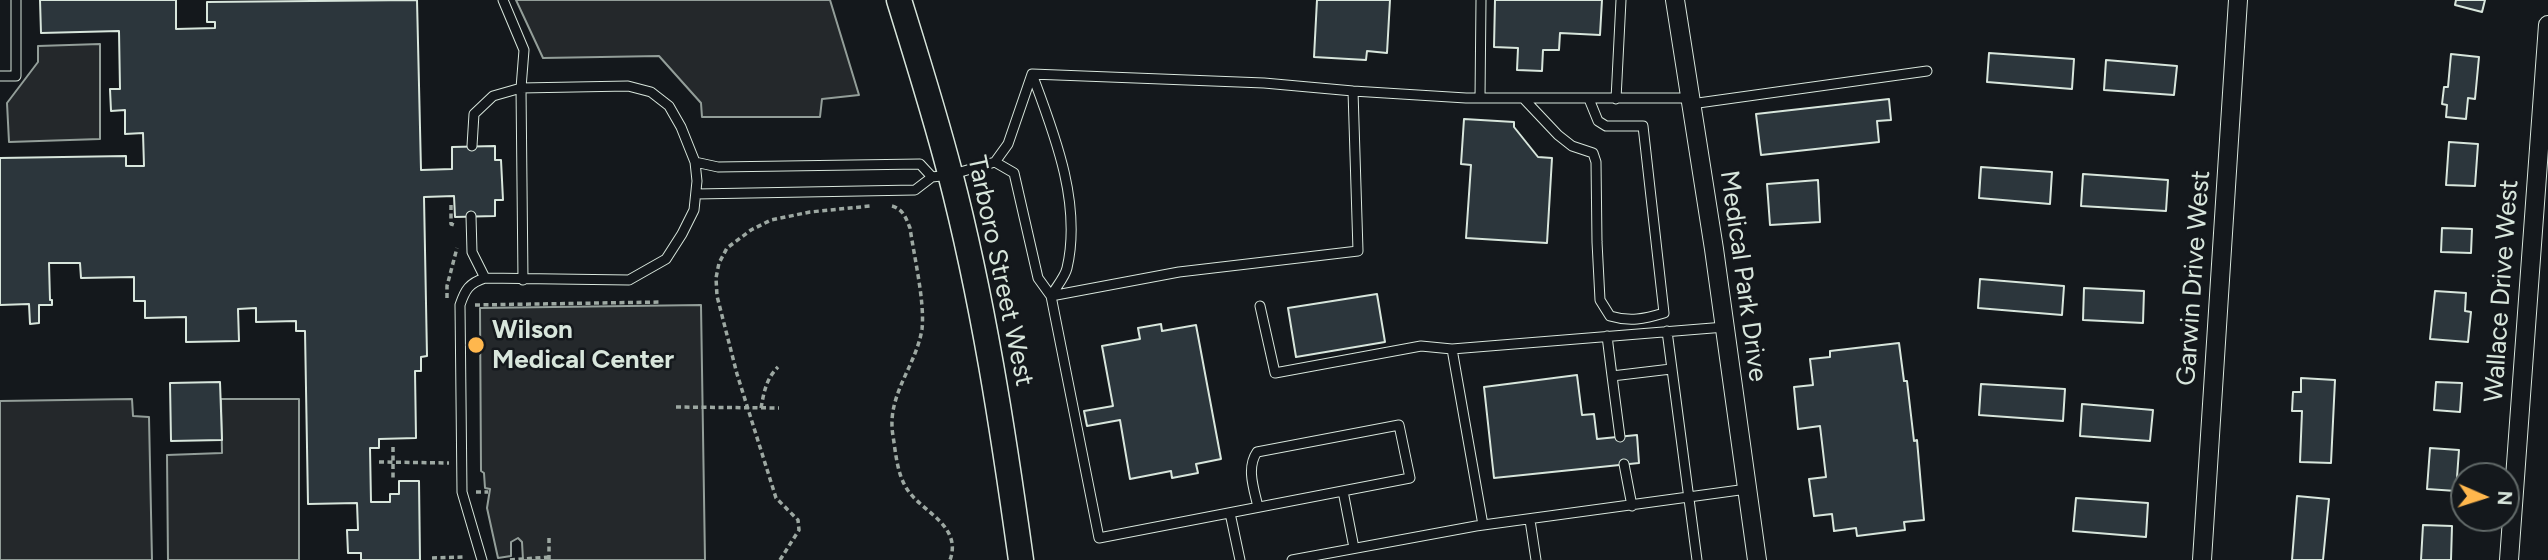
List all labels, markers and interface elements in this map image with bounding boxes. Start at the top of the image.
street label: Tarboro Street West [960,153,1040,389]
street label: Medical Park Drive [1713,168,1773,384]
street label: Garwin Drive West [2171,169,2217,387]
street label: Wallace Drive West [2479,179,2525,403]
place label: Wilson Medical Center [492,314,674,376]
marker: Wilson Medical Center [466,335,486,355]
north arrow [2450,462,2520,532]
text: N [2493,490,2516,506]

